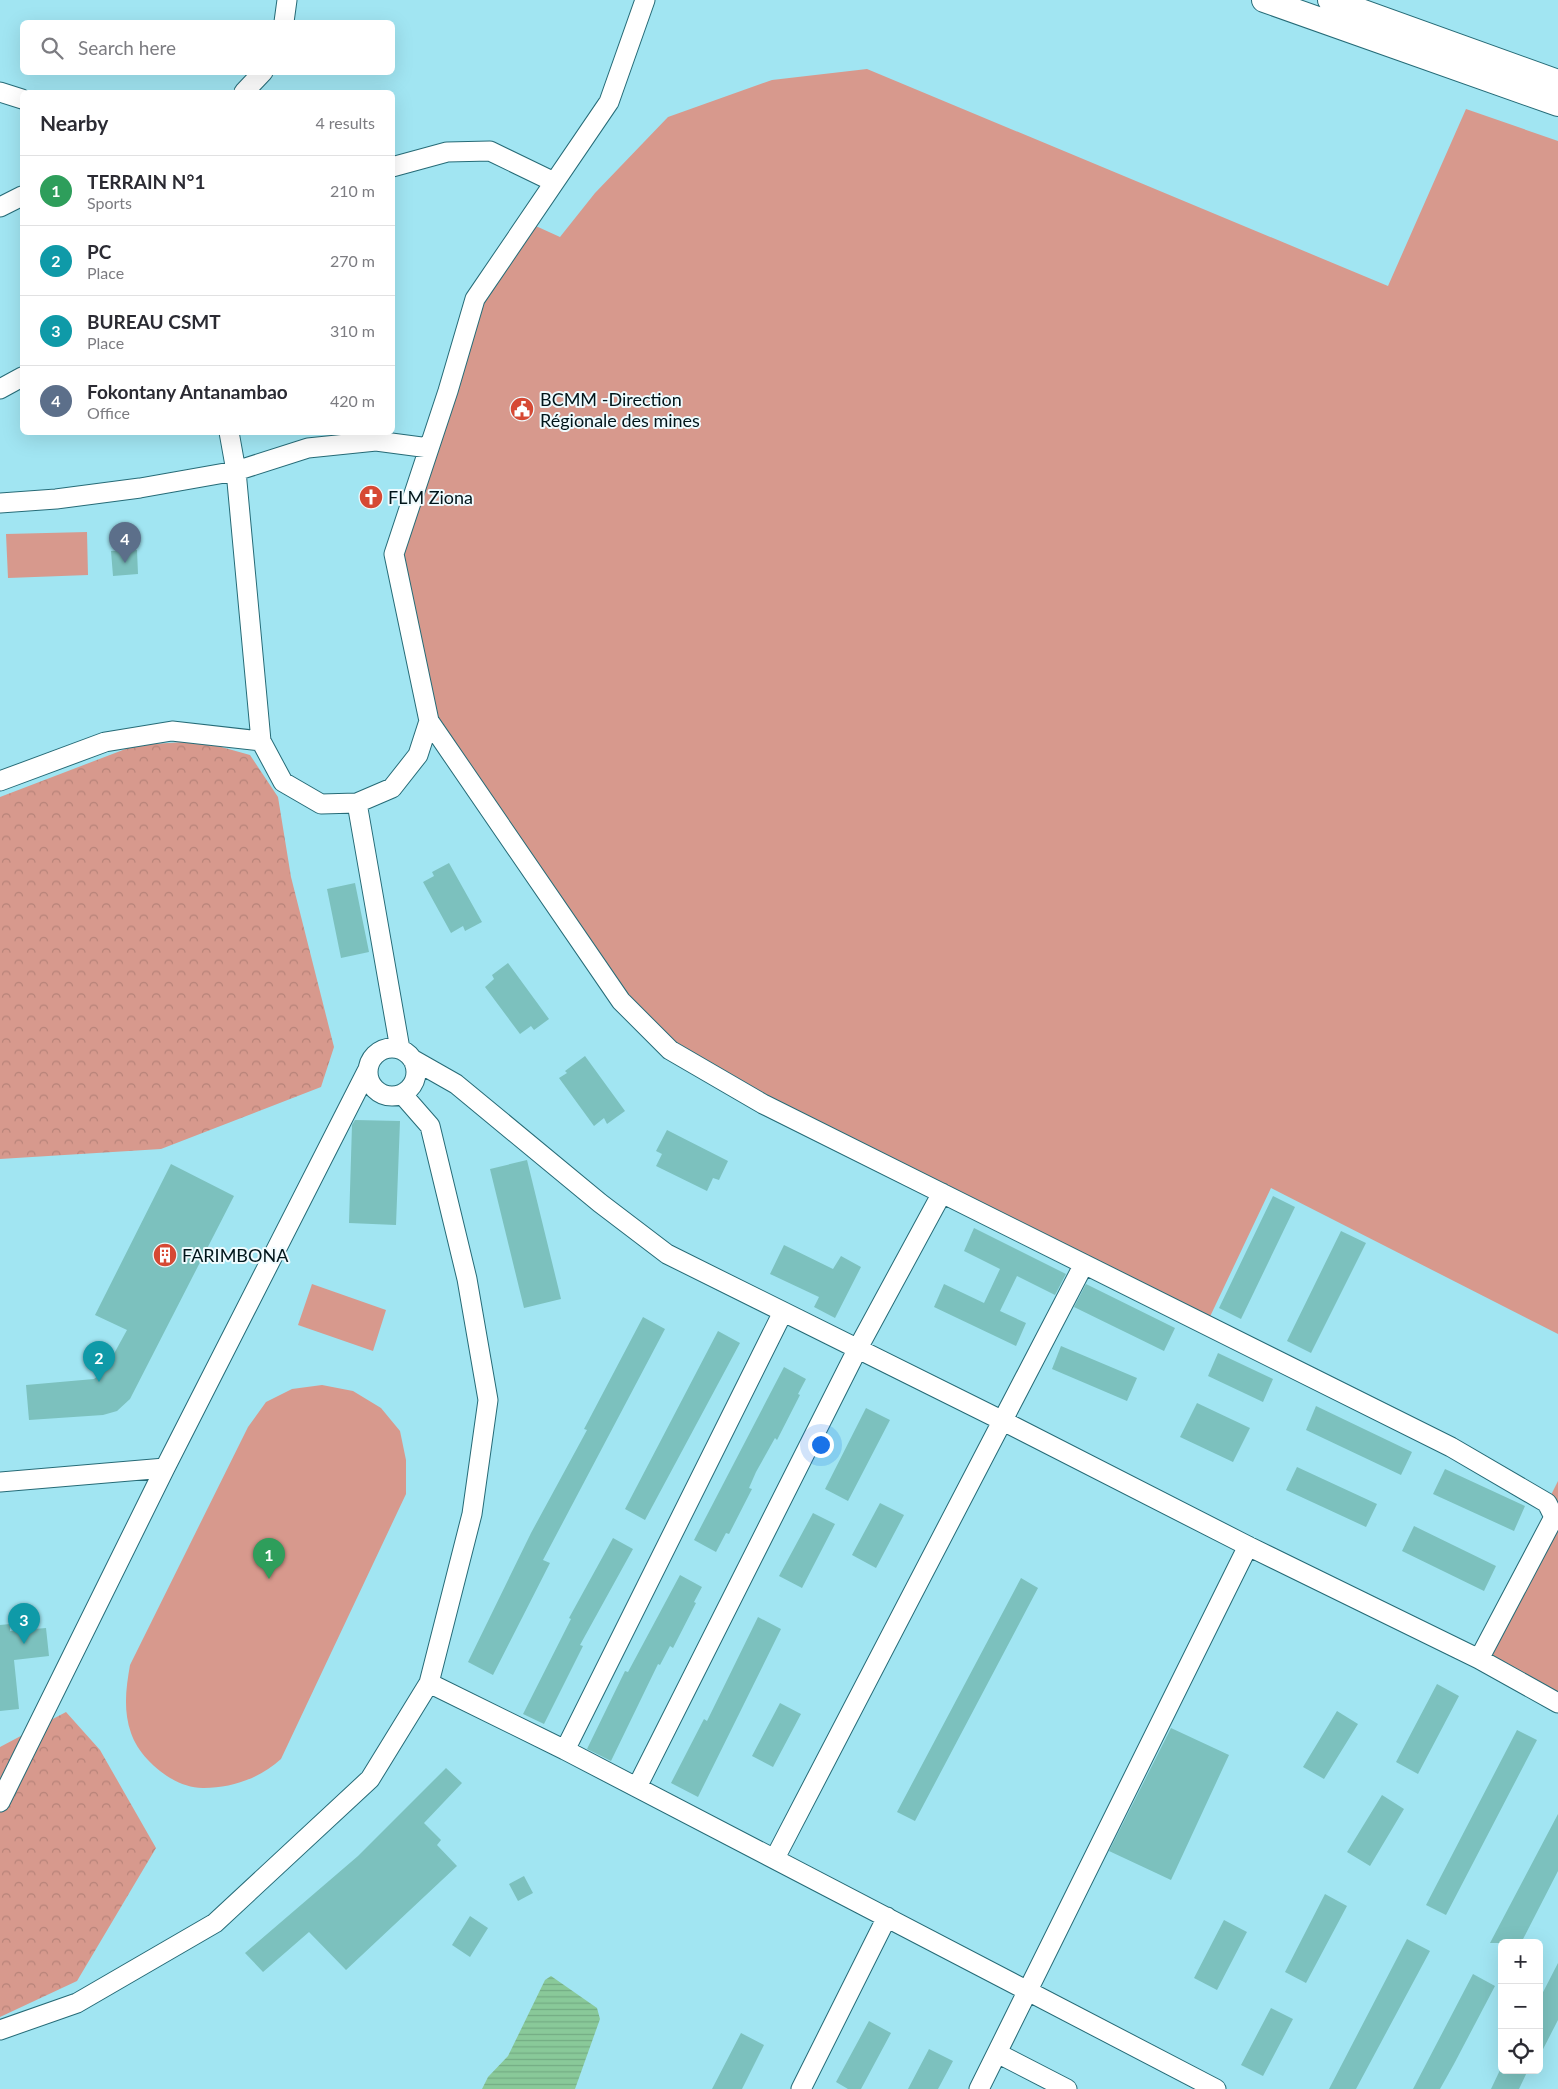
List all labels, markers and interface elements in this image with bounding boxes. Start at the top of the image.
search box [20,20,395,75]
icon: search [38,34,66,62]
text: Search here [78,36,176,59]
text: Nearby [40,110,108,135]
text: 4 results [315,113,375,132]
text: TERRAIN N°1 [87,170,205,193]
text: 1 [51,181,61,200]
text: 210 m [330,181,375,200]
text: Sports [87,193,132,212]
text: PC [87,240,111,263]
text: 2 [51,251,61,270]
text: 270 m [330,251,375,270]
text: Place [87,263,124,282]
text: BUREAU CSMT [87,310,221,333]
text: 3 [51,321,61,340]
text: 310 m [330,321,375,340]
text: Place [87,333,124,352]
text: Fokontany Antanambao [87,380,288,403]
place label: BCMM -Direction Régionale des mines [540,388,700,431]
text: 4 [51,391,61,410]
text: 420 m [330,391,375,410]
public building icon: BCMM -Direction Régionale des mines [509,396,535,422]
text: Office [87,403,130,422]
church icon: FLM Ziona [358,484,384,510]
place label: FLM Ziona [388,486,473,508]
pin: 4 [109,522,141,563]
building icon: FARIMBONA [152,1242,178,1268]
place label: FARIMBONA [182,1244,289,1266]
pin: 2 [83,1341,115,1382]
your location [808,1432,834,1458]
pin: 1 [253,1538,285,1579]
pin: 3 [8,1603,40,1644]
map controls [1498,1939,1543,2074]
button: + [1498,1939,1543,1984]
button: − [1498,1984,1543,2029]
button: locate [1498,2029,1543,2074]

